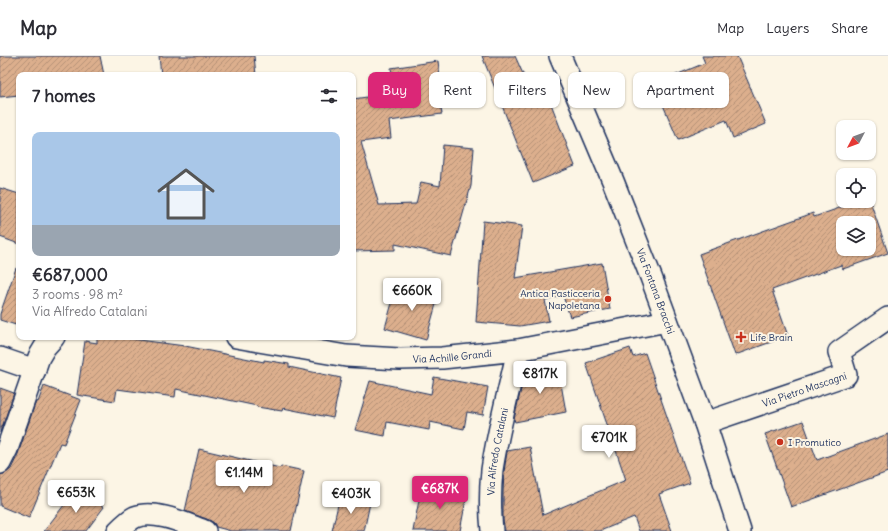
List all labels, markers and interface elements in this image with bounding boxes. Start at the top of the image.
text: Map [20,16,57,40]
text: Map [717,19,744,37]
text: Layers [766,19,809,37]
text: Share [831,19,868,37]
chip: Buy [368,72,421,108]
chip: Rent [429,72,486,108]
chip: Filters [494,72,560,108]
chip: New [568,72,625,108]
chip: Apartment [633,72,729,108]
text: 7 homes [32,85,96,107]
icon: filters [318,85,340,107]
north arrow [836,120,876,160]
map controls [836,120,876,256]
icon: home [150,158,222,230]
button: locate [836,168,876,208]
button: layers [836,216,876,256]
street label: Via Fontana Bracchi [634,246,678,336]
text: €687,000 [32,264,108,286]
pin: €660K [384,278,440,312]
text: €660K [392,282,432,299]
text: 3 rooms · 98 m² [32,286,123,303]
place label: Antica Pasticceria Napoletana [520,287,600,312]
marker: Antica Pasticceria Napoletana [603,294,613,304]
text: Via Alfredo Catalani [32,303,147,320]
marker: Life Brain [735,331,747,343]
place label: Life Brain [750,331,793,344]
street label: Via Achille Grandi [412,346,492,365]
pin: €817K [512,361,568,395]
text: €817K [522,365,558,382]
street label: Via Pietro Mascagni [761,369,848,410]
street label: Via Alfredo Catalani [484,406,511,496]
pin: €701K [581,425,637,459]
text: €701K [591,429,627,446]
place label: I Promutico [788,436,842,449]
marker: I Promutico [775,437,785,447]
pin: €1.14M [211,460,277,494]
text: €1.14M [225,464,263,481]
pin: €687K [412,476,468,510]
pin: €653K [48,480,104,514]
text: €687K [421,480,459,497]
pin: €403K [323,481,379,515]
text: €653K [57,484,95,501]
text: €403K [331,485,371,502]

